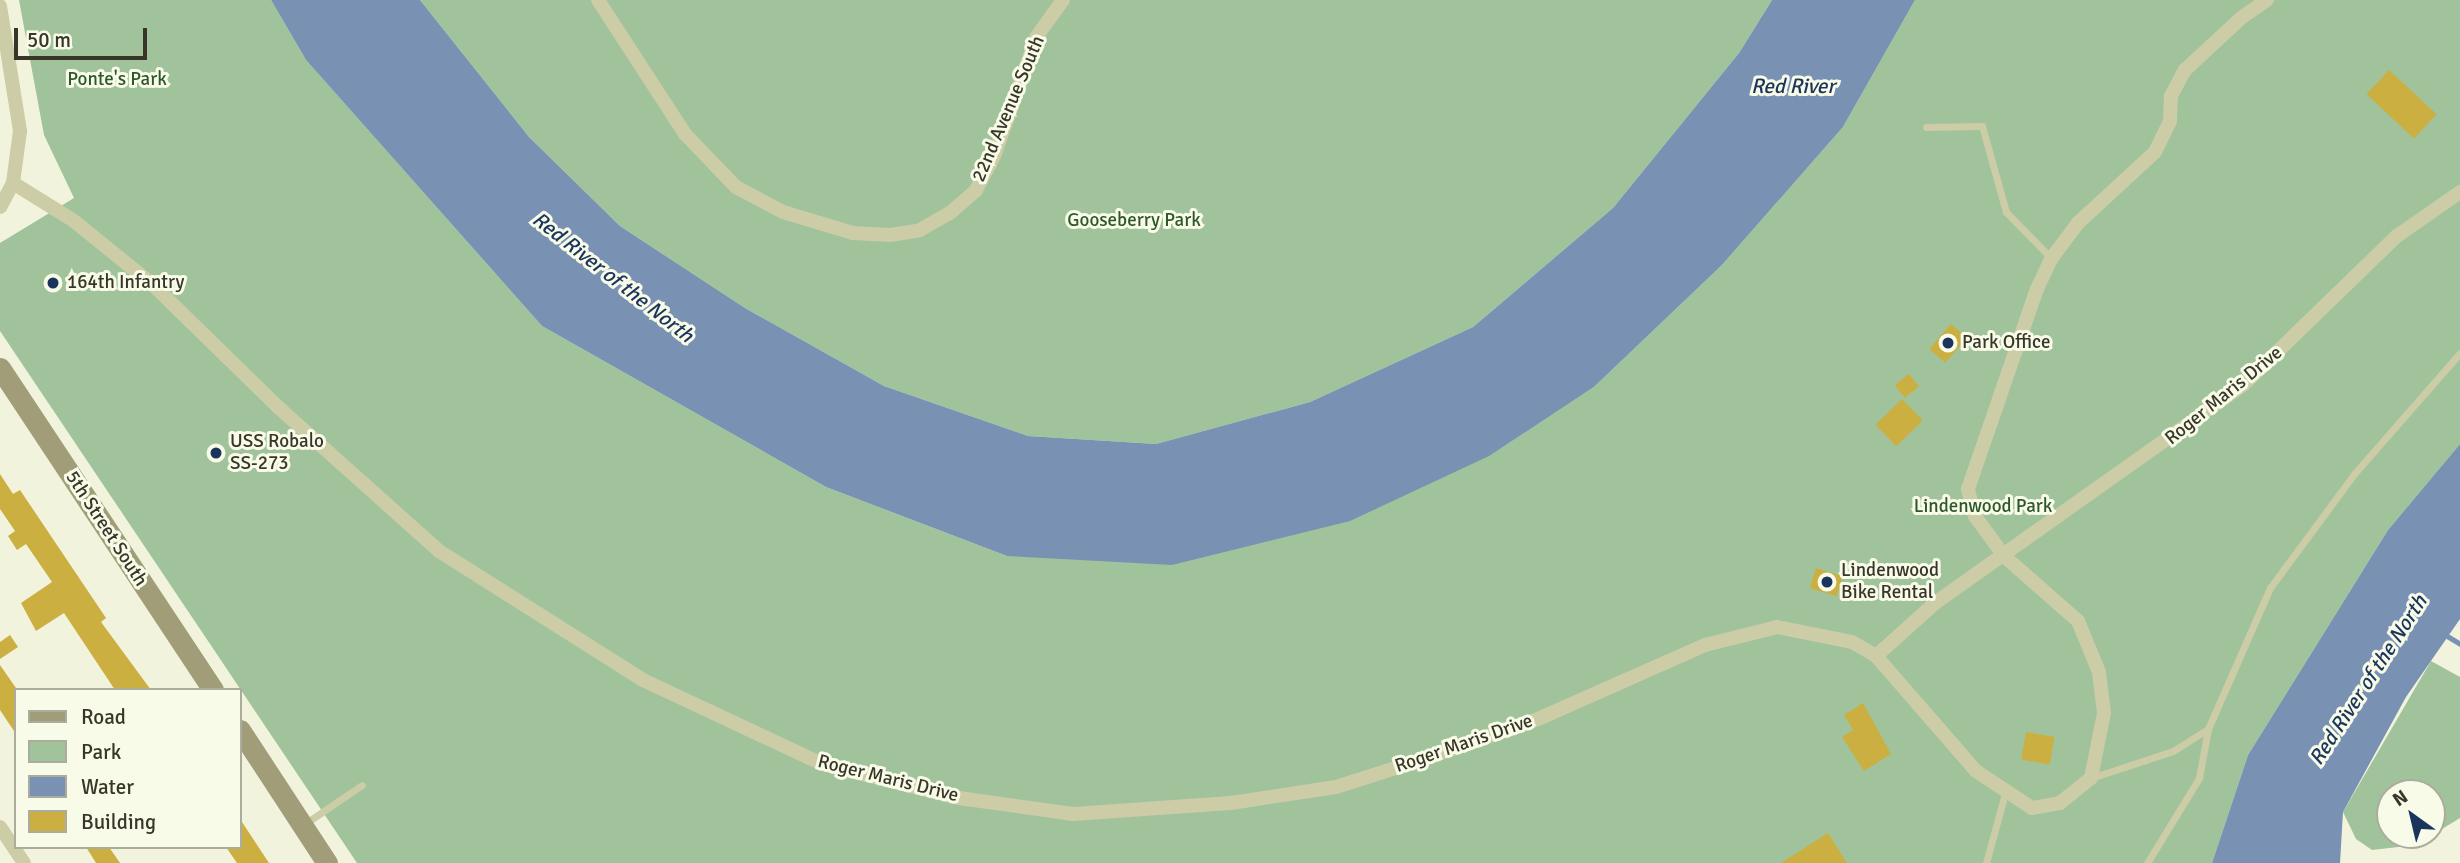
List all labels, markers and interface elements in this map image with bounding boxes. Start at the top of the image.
scale bar [18,14,150,58]
text: 50 m [27,27,71,53]
street label: 22nd Avenue South [968,32,1050,186]
park label: Ponte's Park [67,69,167,91]
water label: Red River [1751,73,1835,99]
water label: Red River of the North [528,206,698,348]
park label: Gooseberry Park [1067,210,1201,232]
place label: 164th Infantry [67,272,184,294]
marker: 164th Infantry [45,275,61,291]
place label: Park Office [1962,332,2050,354]
marker: Park Office [1940,335,1956,351]
street label: Roger Maris Drive [2161,342,2287,450]
place label: USS Robalo SS-273 [230,431,324,475]
marker: USS Robalo SS-273 [208,445,224,461]
street label: 5th Street South [60,467,152,591]
park label: Lindenwood Park [1914,496,2052,518]
place label: Lindenwood Bike Rental [1841,560,1939,604]
marker: Lindenwood Bike Rental [1819,574,1835,590]
water label: Red River of the North [2304,590,2432,770]
legend [14,688,242,849]
text: Road [81,704,126,730]
street label: Roger Maris Drive [1392,710,1536,778]
text: Park [81,739,121,765]
street label: Roger Maris Drive [815,750,961,808]
text: Water [81,774,134,800]
north arrow [2376,779,2446,849]
text: N [2388,785,2413,812]
text: Building [81,809,156,835]

